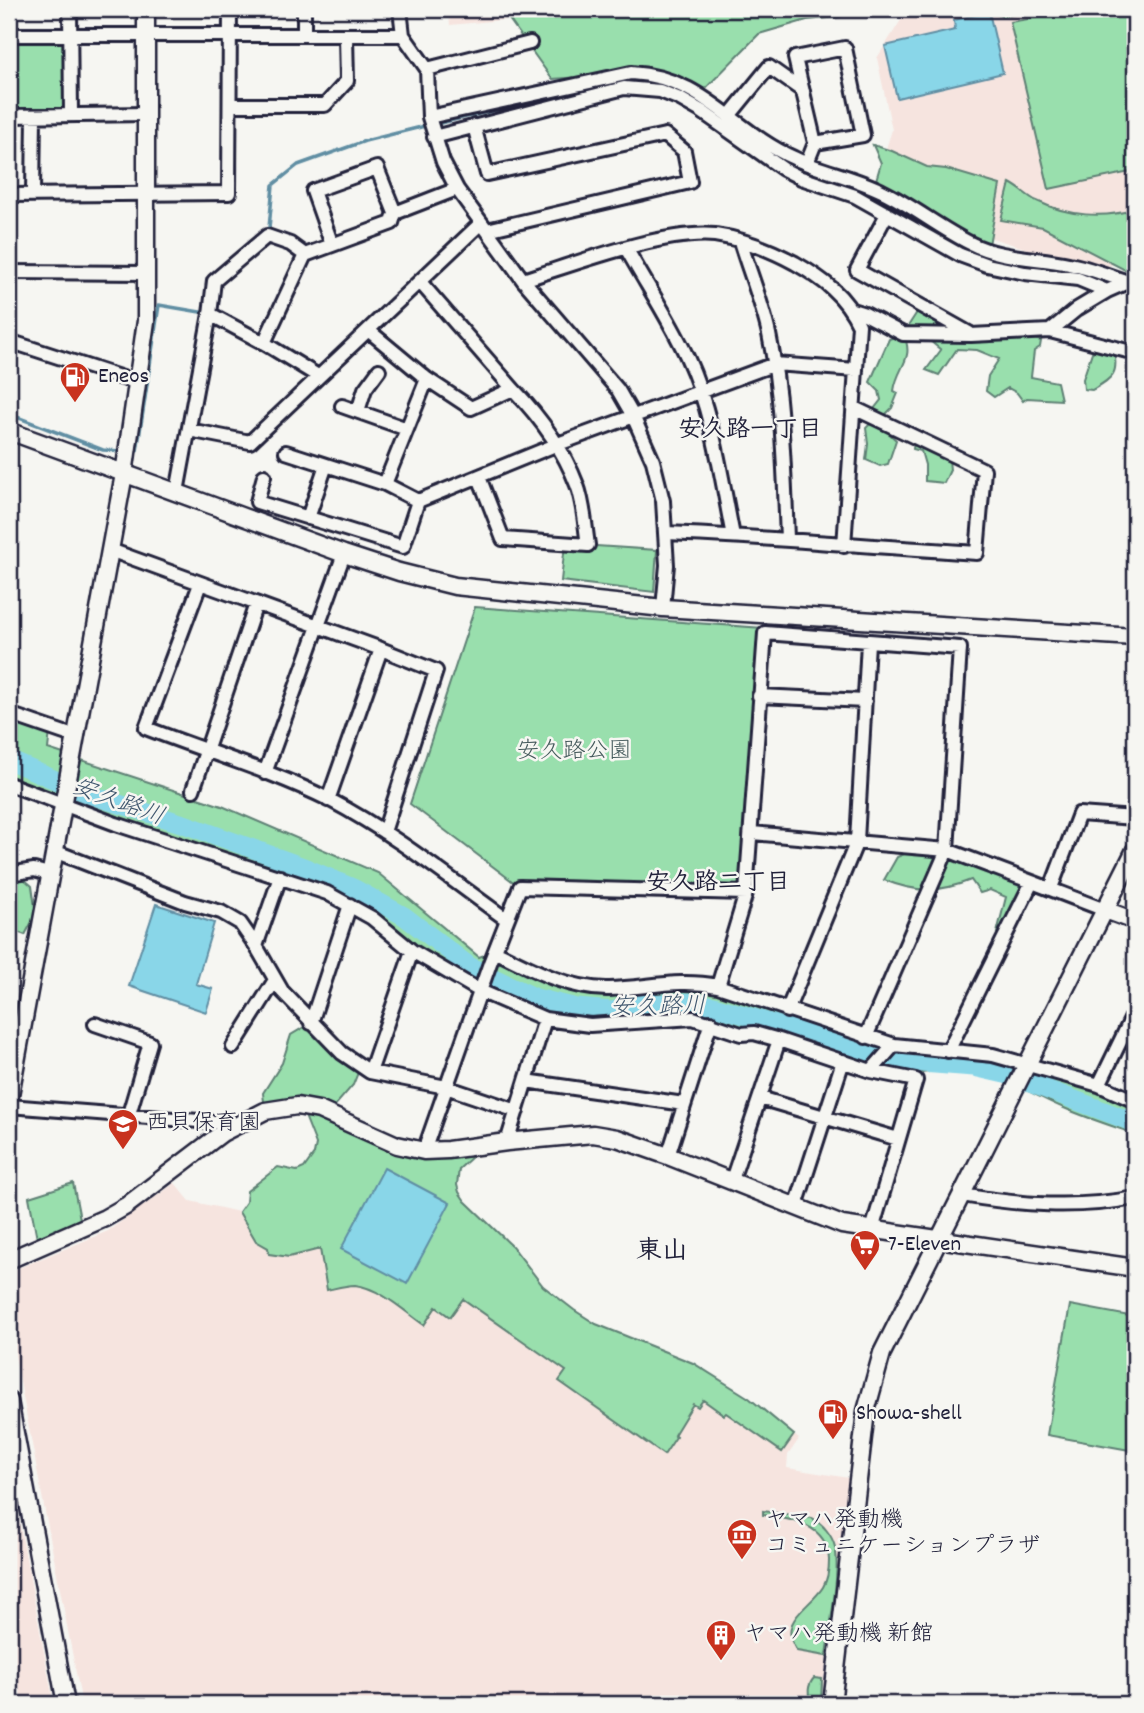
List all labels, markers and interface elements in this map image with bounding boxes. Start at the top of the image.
fuel station icon: Eneos [58,360,92,404]
place label: Eneos [98,361,149,394]
district label: 安久路一丁目 [678,414,822,448]
park label: 安久路公園 [517,736,632,769]
water label: 安久路川 [67,771,169,835]
district label: 安久路二丁目 [646,867,790,901]
water label: 安久路川 [610,990,706,1026]
school or university icon: 西貝保育園 [106,1107,140,1151]
place label: 西貝保育園 [146,1108,261,1141]
supermarket icon: 7-Eleven [848,1228,882,1272]
place label: 7-Eleven [888,1229,961,1262]
district label: 東山 [636,1234,688,1271]
fuel station icon: Showa-shell [816,1397,850,1441]
place label: Showa-shell [856,1398,962,1431]
place label: ヤマハ発動機 コミュニケーションプラザ [765,1505,1041,1564]
museum icon: ヤマハ発動機 コミュニケーションプラザ [725,1517,759,1561]
building icon: ヤマハ発動機 新館 [704,1618,738,1662]
place label: ヤマハ発動機 新館 [744,1619,933,1652]

